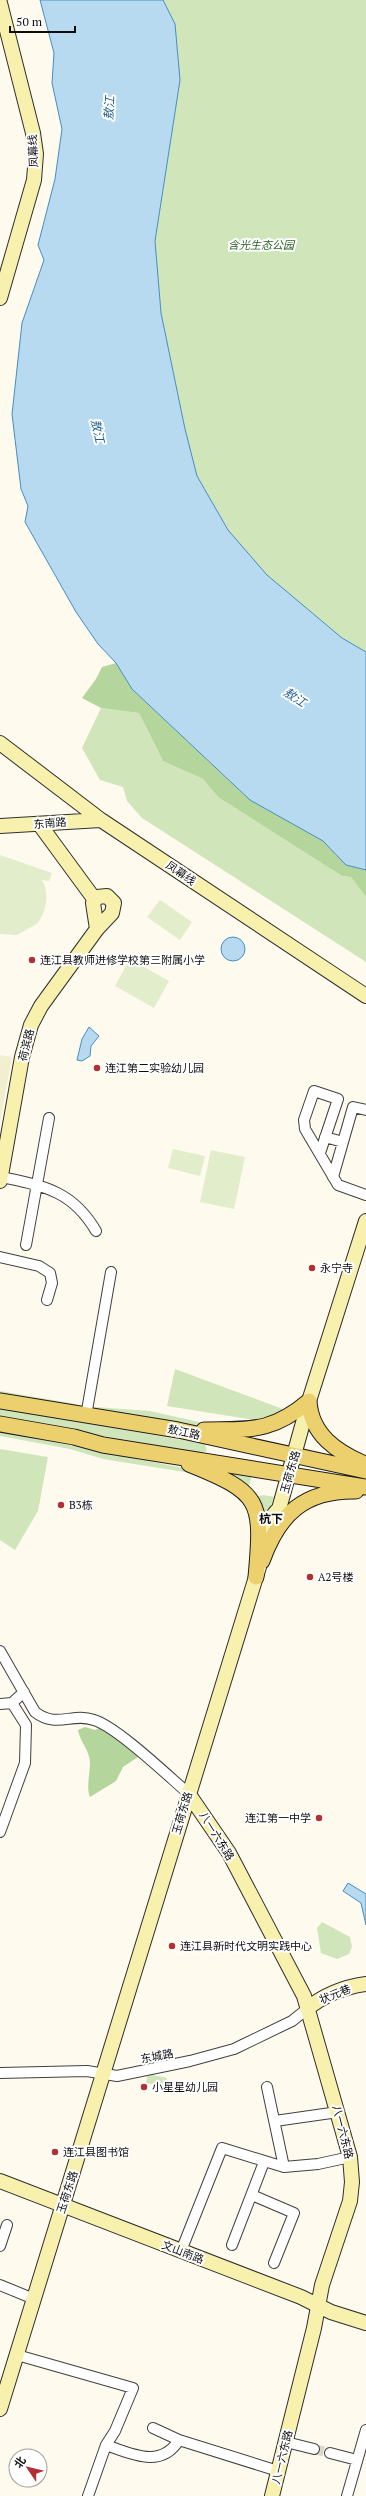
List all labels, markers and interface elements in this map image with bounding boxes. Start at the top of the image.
scale bar [10,8,75,34]
text: 50 m [16,14,43,29]
water label: 敖江 [101,94,117,120]
street label: 凤幕线 [25,134,41,168]
park label: 含光生态公园 [228,238,296,252]
water label: 敖江 [88,418,108,446]
water label: 敖江 [281,684,311,711]
street label: 东南路 [33,815,67,831]
street label: 凤幕线 [163,858,199,888]
place label: 连江县教师进修学校第三附属小学 [40,953,205,967]
marker: 连江县教师进修学校第三附属小学 [27,955,37,965]
street label: 荷滨路 [15,1027,37,1063]
place label: 连江第二实验幼儿园 [105,1061,204,1075]
marker: 连江第二实验幼儿园 [92,1063,102,1073]
place label: 永宁寺 [320,1261,353,1275]
marker: 永宁寺 [307,1263,317,1273]
street label: 敖江路 [166,1422,202,1442]
street label: 玉荷东路 [277,1449,303,1495]
place label: B3栋 [69,1498,93,1512]
marker: B3栋 [56,1500,66,1510]
district label: 杭下 [259,1511,283,1526]
place label: A2号楼 [318,1570,353,1584]
marker: A2号楼 [305,1572,315,1582]
street label: 玉荷东路 [169,1790,195,1836]
street label: 八一六东路 [196,1809,238,1863]
place label: 连江第一中学 [245,1811,311,1825]
marker: 连江第一中学 [314,1813,324,1823]
place label: 连江县新时代文明实践中心 [180,1939,312,1953]
marker: 连江县新时代文明实践中心 [167,1941,177,1951]
street label: 状元巷 [317,1981,353,2007]
street label: 东城路 [139,2046,175,2066]
place label: 小星星幼儿园 [152,2080,218,2094]
marker: 小星星幼儿园 [139,2082,149,2092]
street label: 八一六东路 [330,2104,356,2160]
place label: 连江县图书馆 [63,2145,129,2159]
marker: 连江县图书馆 [50,2147,60,2157]
street label: 玉荷东路 [54,2169,80,2215]
street label: 文山南路 [160,2238,206,2266]
street label: 八一六东路 [269,2429,295,2485]
north arrow [8,2448,48,2488]
text: 北 [11,2454,29,2471]

